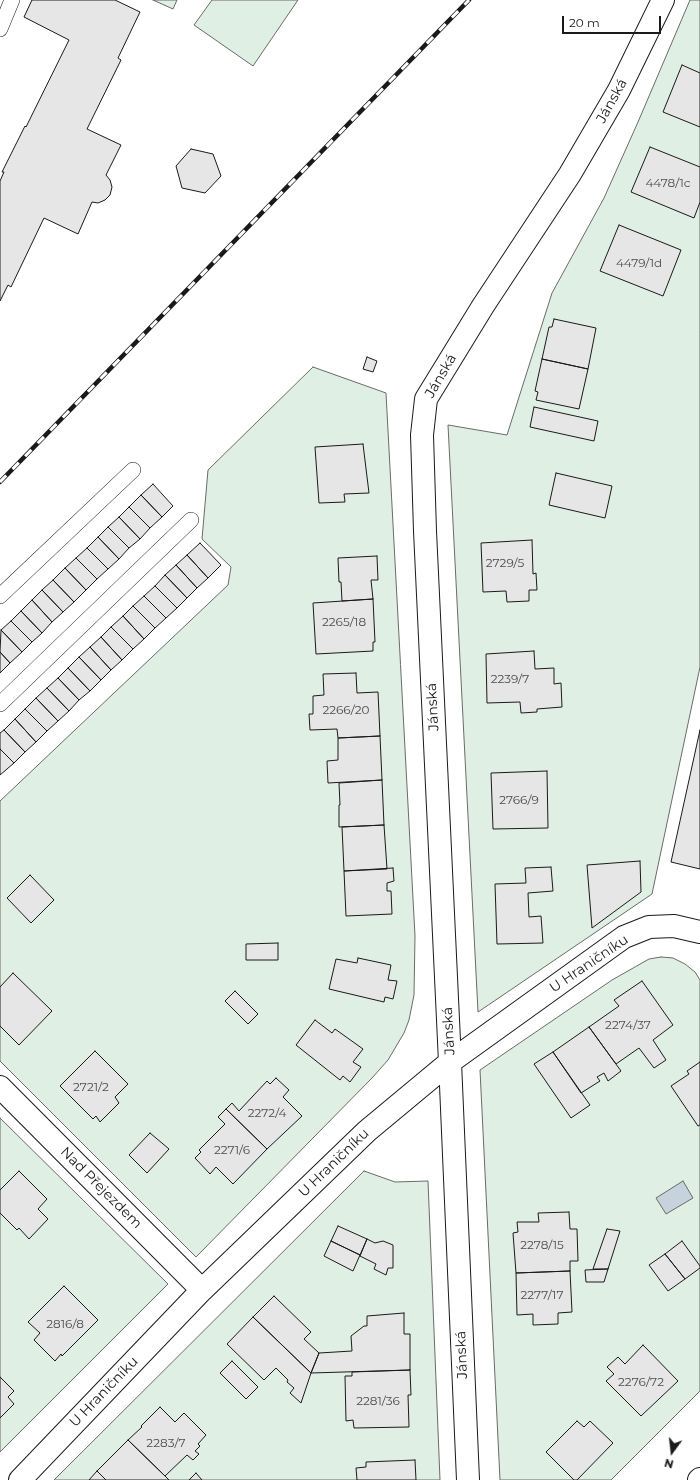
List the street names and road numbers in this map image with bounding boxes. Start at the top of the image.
street label: Jánská [593,76,631,126]
street label: Jánská [422,351,460,401]
street label: Jánská [423,683,443,731]
street label: U Hraničníku [546,931,632,997]
street label: Jánská [439,1007,459,1055]
street label: U Hraničníku [295,1125,373,1201]
street label: Nad Přejezdem [57,1144,145,1232]
street label: Jánská [453,1331,471,1379]
street label: U Hraničníku [66,1353,142,1431]

